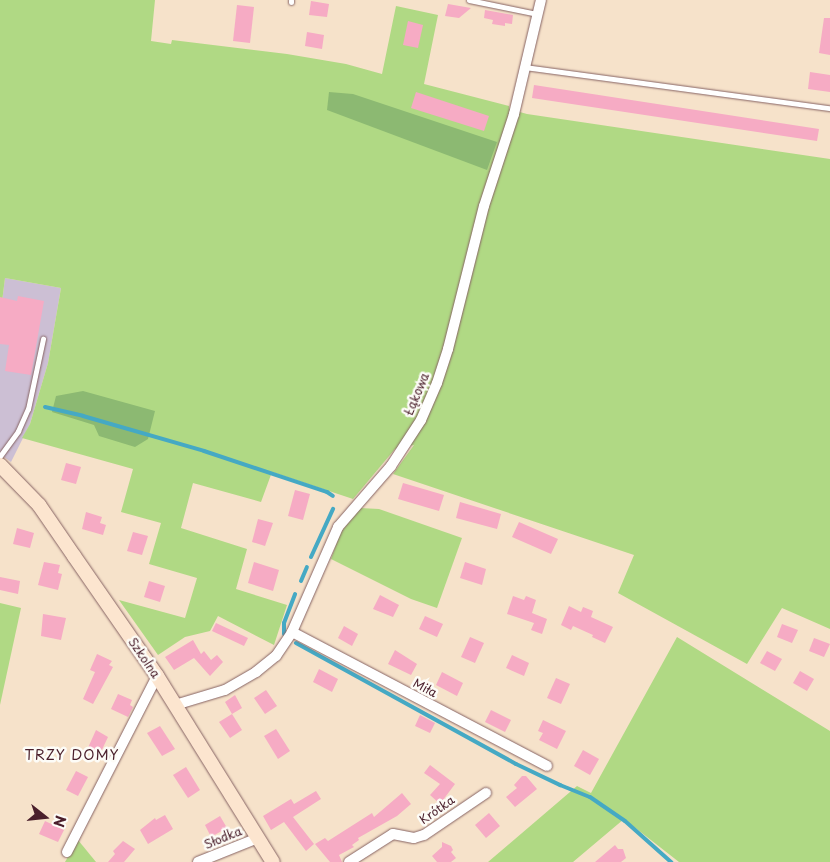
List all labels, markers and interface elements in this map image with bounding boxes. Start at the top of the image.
street label: Łąkowa [402,371,432,417]
street label: Szkolna [125,635,163,681]
street label: Miła [410,676,440,700]
district label: TRZY DOMY [23,747,121,763]
north arrow [20,792,70,842]
street label: Krótka [417,793,457,827]
text: N [48,813,72,829]
street label: Słodka [202,824,244,852]

